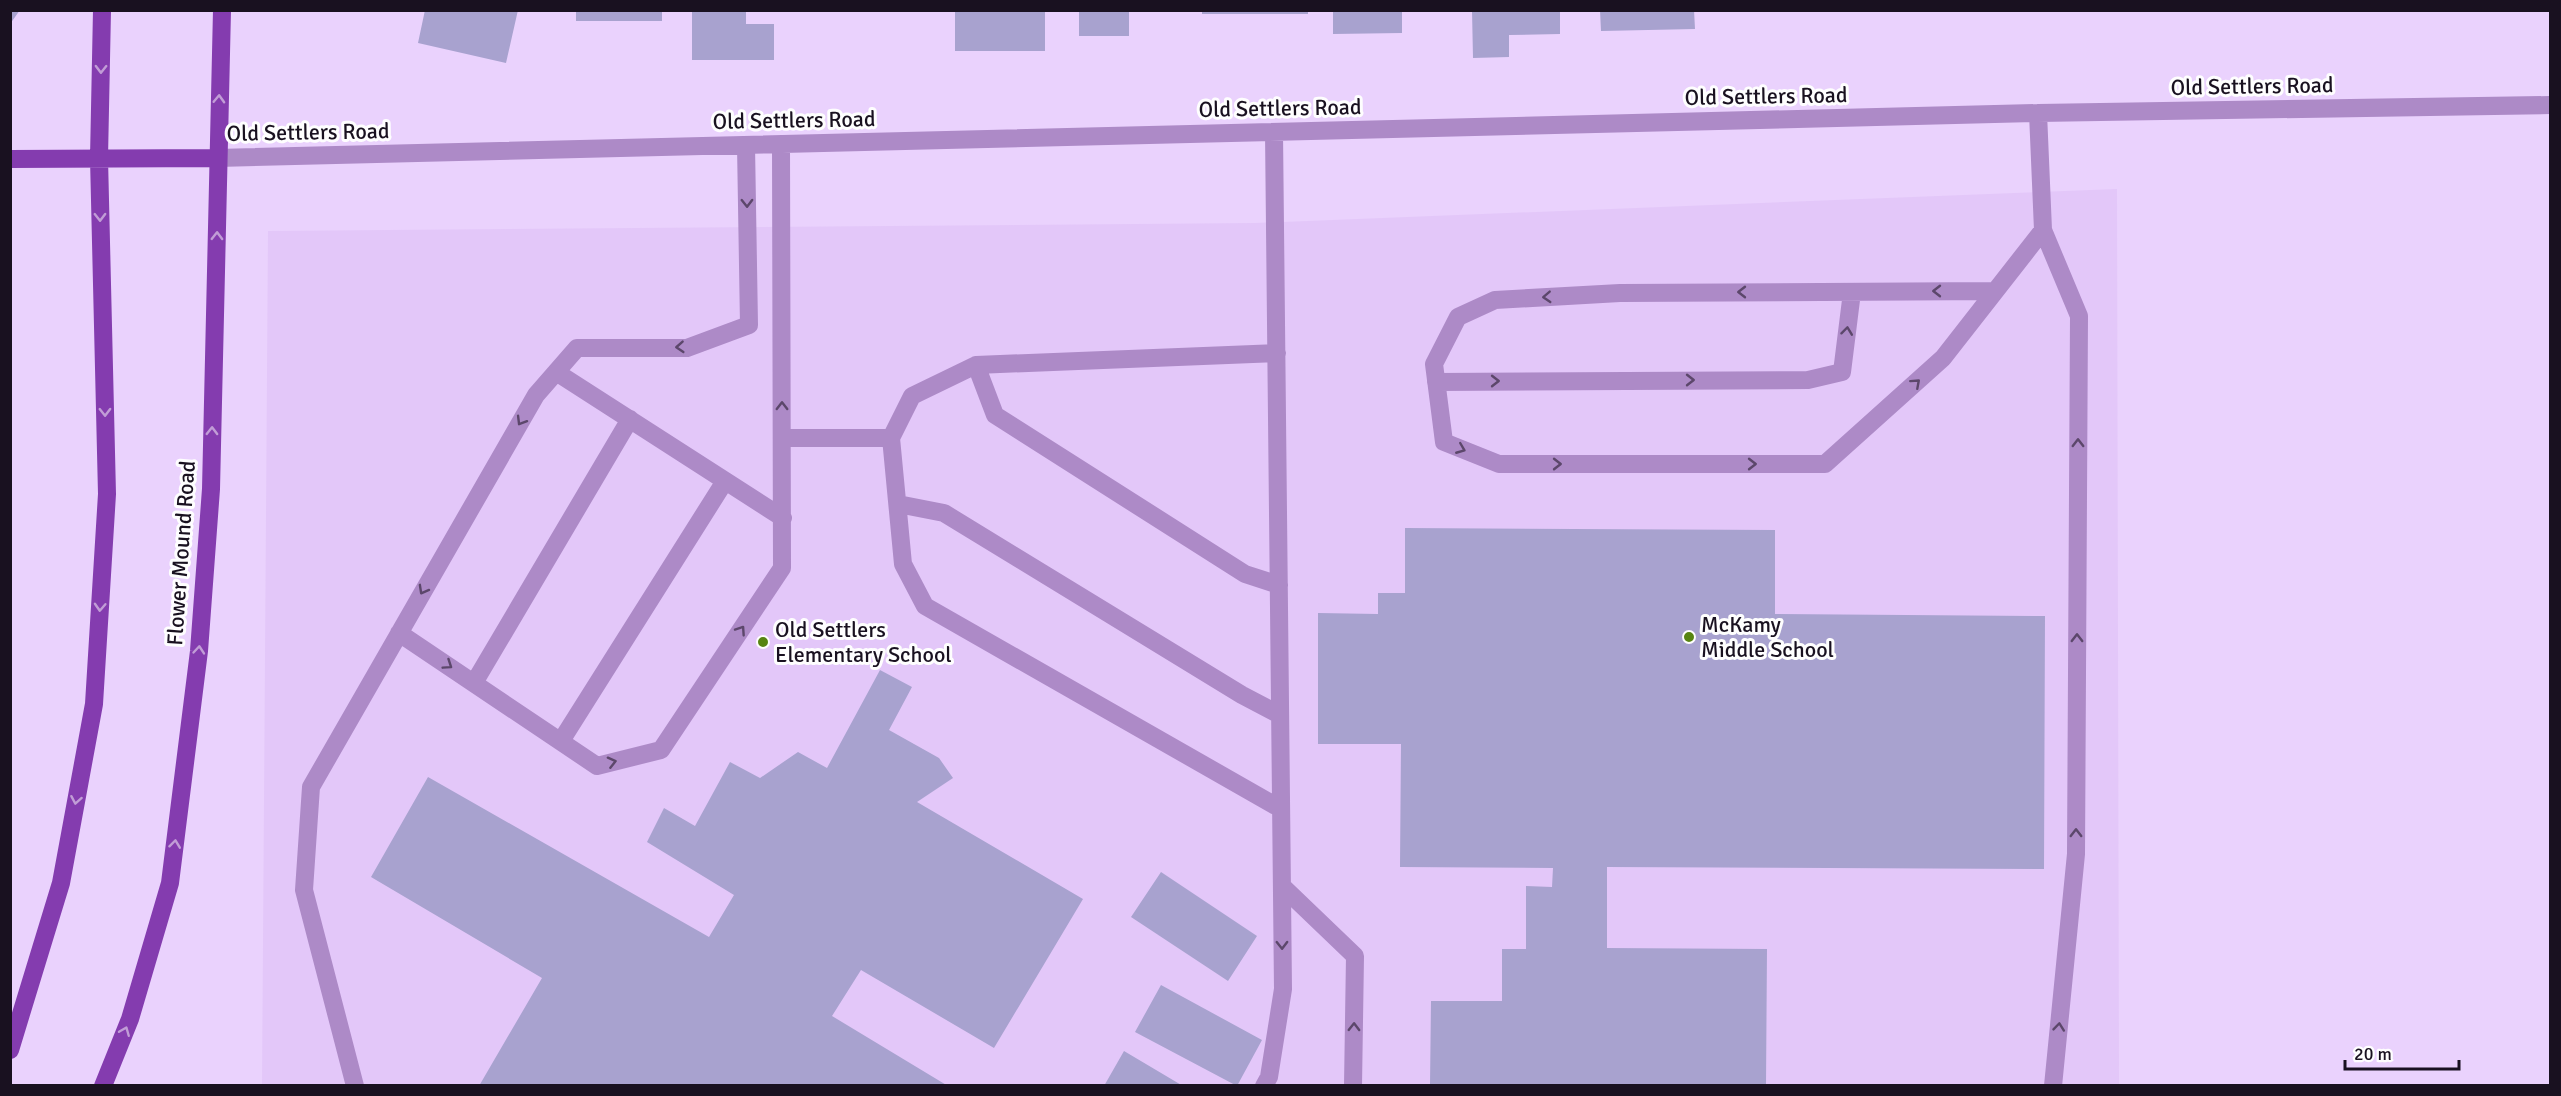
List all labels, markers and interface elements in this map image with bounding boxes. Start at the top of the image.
one-way arrow [95,64,107,73]
street label: Old Settlers Road [2170,71,2334,101]
street label: Old Settlers Road [1684,81,1848,111]
street label: Old Settlers Road [1198,93,1362,123]
one-way arrow [213,95,225,104]
street label: Old Settlers Road [712,105,876,135]
street label: Old Settlers Road [226,117,390,147]
one-way arrow [741,199,753,208]
one-way arrow [94,212,107,221]
one-way arrow [210,231,223,240]
one-way arrow [1932,285,1941,297]
one-way arrow [1737,286,1746,298]
one-way arrow [1543,290,1552,303]
one-way arrow [1840,326,1853,335]
one-way arrow [675,340,684,353]
one-way arrow [1685,374,1694,386]
one-way arrow [1490,375,1499,387]
one-way arrow [1909,379,1920,390]
one-way arrow [776,401,788,410]
one-way arrow [98,407,111,416]
one-way arrow [516,415,528,425]
one-way arrow [206,426,218,435]
one-way arrow [2072,439,2085,448]
one-way arrow [1455,442,1466,454]
one-way arrow [1553,458,1562,470]
one-way arrow [1748,458,1757,470]
street label: Flower Mound Road [161,460,201,646]
one-way arrow [419,584,431,594]
one-way arrow [93,602,106,611]
place label: McKamy Middle School [1701,611,1834,663]
place label: Old Settlers Elementary School [775,616,952,668]
one-way arrow [734,626,745,637]
marker: McKamy Middle School [1682,630,1696,644]
one-way arrow [2071,634,2083,643]
marker: Old Settlers Elementary School [756,635,770,649]
one-way arrow [192,645,205,655]
one-way arrow [441,658,452,669]
one-way arrow [607,756,617,769]
one-way arrow [71,795,83,805]
one-way arrow [2070,829,2082,838]
one-way arrow [168,839,181,848]
one-way arrow [1276,940,1289,949]
one-way arrow [1348,1023,1360,1032]
one-way arrow [2052,1023,2065,1032]
one-way arrow [118,1027,130,1038]
scale bar [2345,1033,2459,1071]
text: 20 m [2354,1043,2392,1065]

